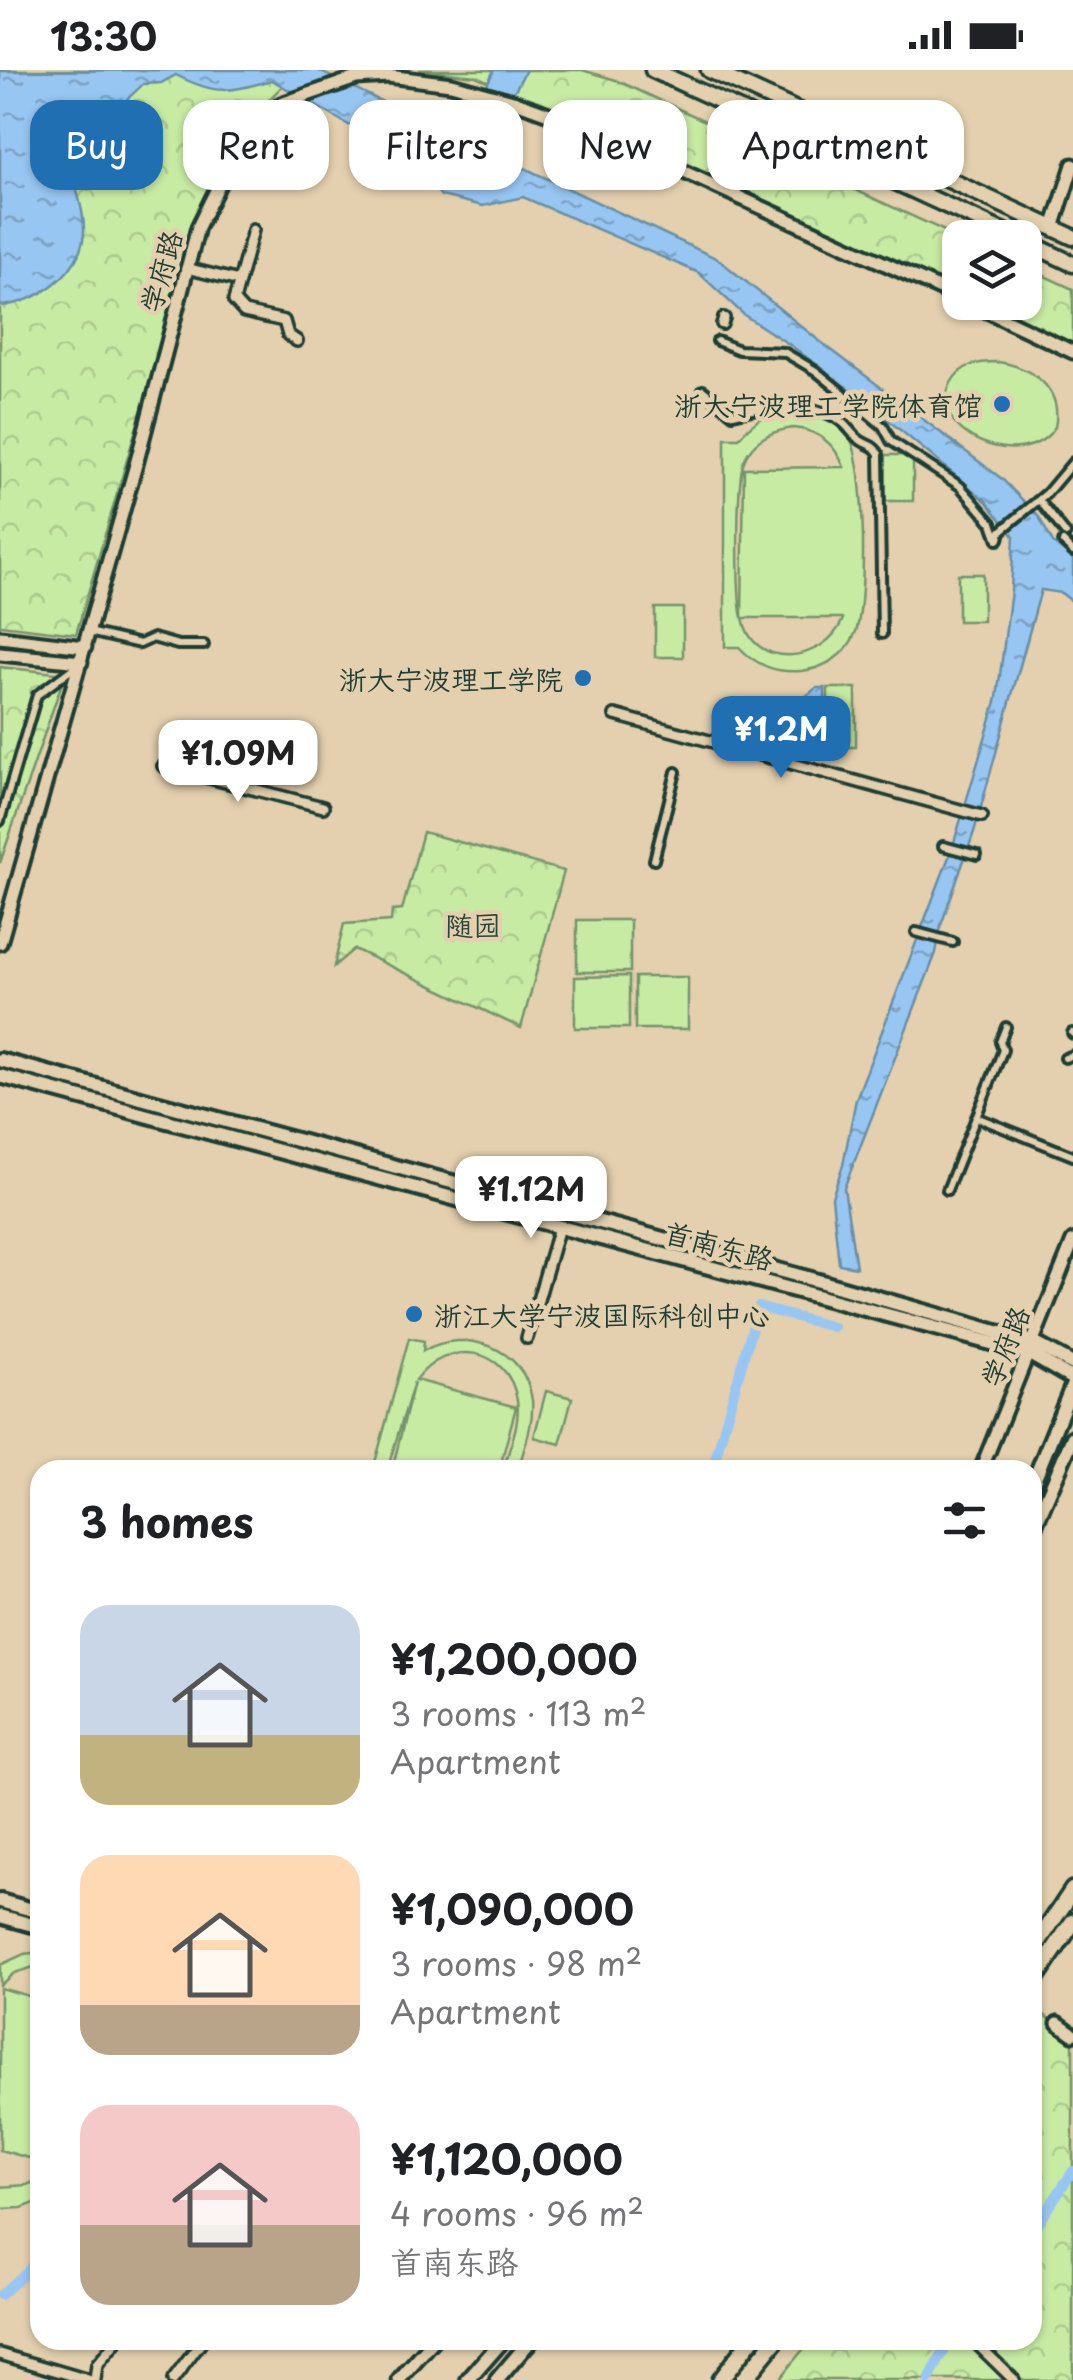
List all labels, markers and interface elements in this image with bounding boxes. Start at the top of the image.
text: 13:30 [50,7,157,64]
chip: Buy [30,100,163,190]
chip: Rent [183,100,329,190]
chip: Filters [349,100,523,190]
chip: New [543,100,687,190]
chip: Apartment [707,100,964,190]
map controls [942,220,1042,320]
button: layers [942,220,1042,320]
street label: 学府路 [128,225,192,317]
place label: 浙大宁波理工学院体育馆 [674,383,982,426]
marker: 浙大宁波理工学院体育馆 [991,393,1013,415]
place label: 浙大宁波理工学院 [339,657,563,700]
marker: 浙大宁波理工学院 [572,667,594,689]
pin: ¥1.2M [711,696,851,781]
text: ¥1.2M [734,704,828,752]
pin: ¥1.09M [157,720,319,805]
text: ¥1.09M [181,728,295,776]
park label: 随园 [445,903,501,946]
pin: ¥1.12M [450,1156,612,1241]
text: ¥1.12M [477,1164,585,1212]
street label: 首南东路 [659,1210,779,1280]
place label: 浙江大学宁波国际科创中心 [434,1293,770,1336]
street label: 学府路 [968,1299,1040,1393]
marker: 浙江大学宁波国际科创中心 [403,1303,425,1325]
text: 3 homes [80,1489,253,1552]
icon: filters [937,1493,992,1548]
text: ¥1,200,000 [390,1626,638,1689]
icon: home [160,1645,280,1765]
text: 3 rooms · 113 m² [390,1689,647,1737]
text: Apartment [390,1737,561,1785]
text: ¥1,090,000 [390,1876,634,1939]
icon: home [160,1895,280,2015]
text: 3 rooms · 98 m² [390,1939,642,1987]
text: Apartment [390,1987,561,2035]
text: ¥1,120,000 [390,2126,623,2189]
icon: home [160,2145,280,2265]
text: 4 rooms · 96 m² [390,2189,644,2237]
text: 首南东路 [390,2237,518,2285]

